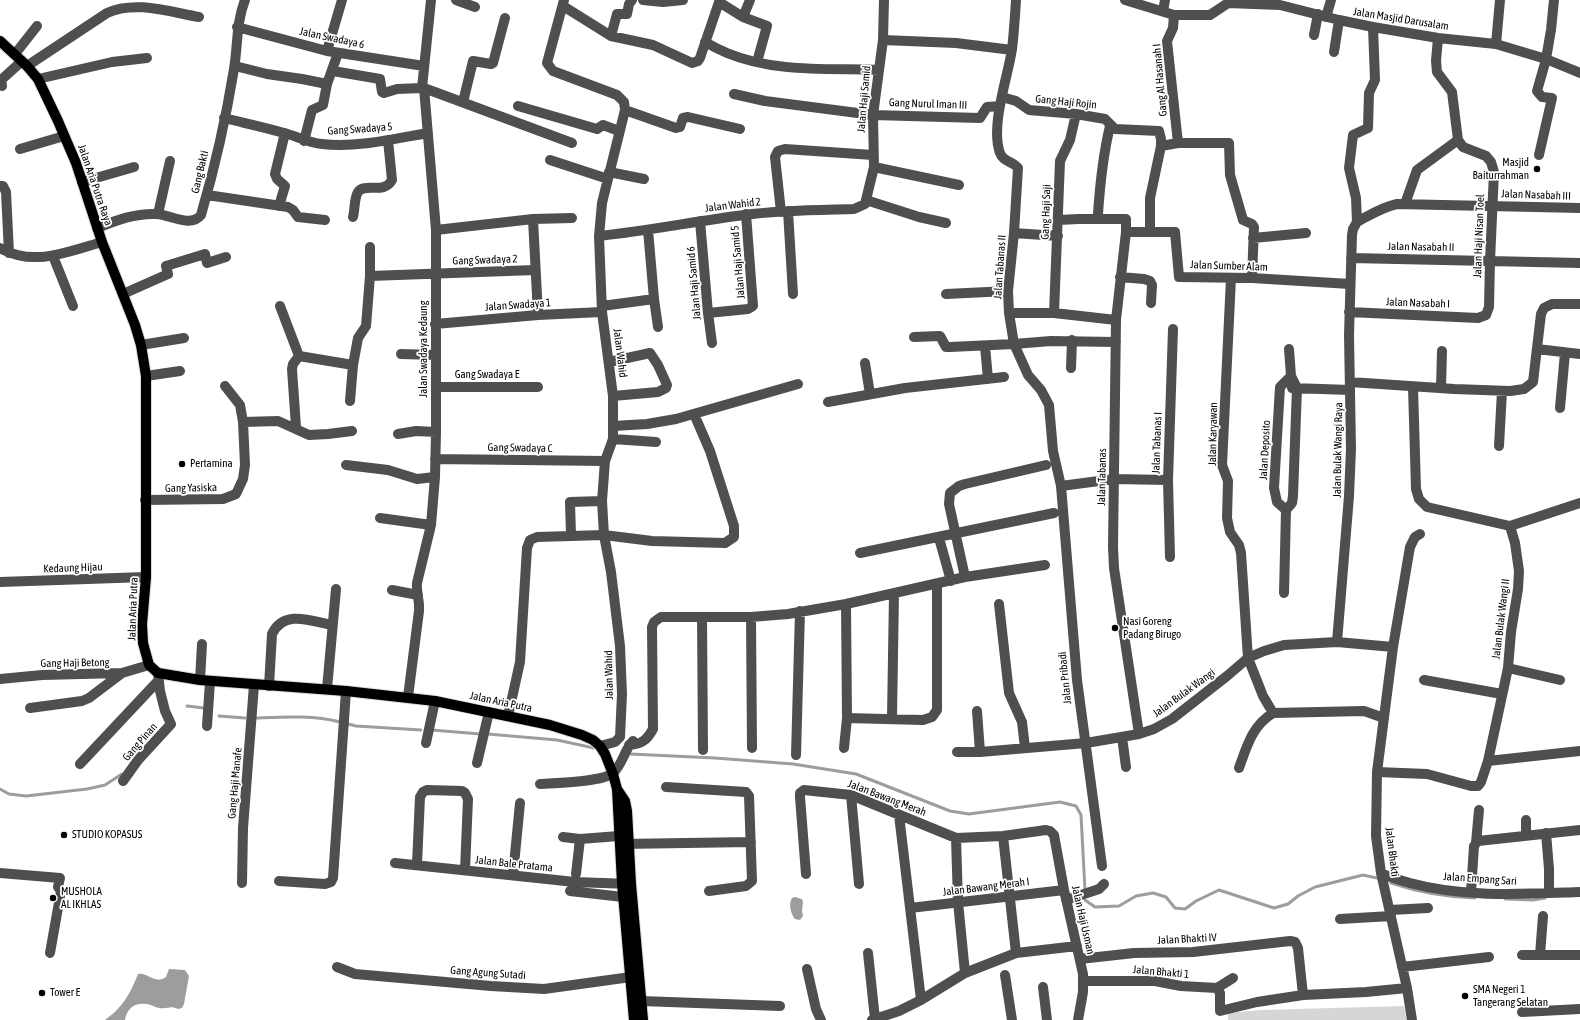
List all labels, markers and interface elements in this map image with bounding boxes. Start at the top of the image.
street label: Jalan Masjid Darusalam [1352,5,1450,33]
street label: Jalan Swadaya 6 [298,25,366,51]
street label: Gang Al Hasanah I [1150,43,1170,117]
street label: Jalan Haji Samid [855,65,873,133]
street label: Gang Haji Rojin [1035,92,1097,112]
street label: Gang Nurul Iman III [889,96,967,112]
street label: Gang Swadaya 5 [327,120,393,138]
street label: Jalan Aria Putra Raya [75,143,115,227]
street label: Gang Bakti [189,149,211,195]
place label: Masjid Baiturrahman [1473,156,1529,182]
marker: Masjid Baiturrahman [1532,164,1542,174]
street label: Gang Haji Saji [1038,184,1054,240]
street label: Jalan Nasabah III [1501,187,1571,203]
street label: Jalan Haji Nisan Toel [1471,194,1487,278]
street label: Jalan Wahid 2 [704,195,762,215]
street label: Jalan Haji Samid 5 [728,225,748,299]
street label: Jalan Tabanas II [991,234,1009,300]
street label: Jalan Nasabah II [1387,240,1455,254]
street label: Jalan Haji Samid 6 [684,246,704,320]
street label: Gang Swadaya 2 [452,252,518,268]
street label: Jalan Sumber Alam [1190,258,1268,274]
street label: Jalan Nasabah I [1386,295,1450,311]
street label: Jalan Swadaya 1 [485,296,551,314]
street label: Jalan Swadaya Kedaung [417,301,431,397]
street label: Jalan Wahid [610,328,630,378]
street label: Gang Swadaya E [455,368,519,382]
street label: Jalan Karyawan [1206,402,1220,466]
street label: Jalan Bulak Wangi Raya [1331,402,1345,498]
street label: Jalan Tabanas I [1149,412,1165,474]
street label: Jalan Deposito [1257,420,1273,480]
street label: Gang Swadaya C [487,441,553,455]
street label: Jalan Tabanas [1095,448,1109,506]
place label: Pertamina [190,457,233,471]
marker: Pertamina [177,459,187,469]
street label: Gang Yasiska [165,481,217,495]
street label: Kedaung Hijau [43,560,103,576]
street label: Jalan Aria Putra [125,577,141,641]
street label: Jalan Bulak Wangi II [1490,578,1512,660]
place label: Nasi Goreng Padang Birugo [1123,615,1181,641]
marker: Nasi Goreng Padang Birugo [1110,623,1120,633]
street label: Jalan Wahid [602,650,616,700]
street label: Jalan Pribadi [1056,651,1074,705]
street label: Gang Haji Betong [40,656,110,670]
street label: Jalan Bulak Wangi [1150,666,1218,720]
street label: Jalan Aria Putra [469,689,533,715]
street label: Gang Pinan [120,720,160,764]
street label: Gang Haji Manafe [225,747,245,819]
street label: Jalan Bawang Merah [846,777,928,819]
street label: Jalan Bhakti [1382,827,1402,877]
place label: STUDIO KOPASUS [72,828,142,842]
marker: STUDIO KOPASUS [59,830,69,840]
street label: Jalan Bale Pratama [475,853,553,875]
street label: Jalan Empang Sari [1443,870,1517,888]
street label: Jalan Bawang Merah I [942,875,1030,899]
street label: Jalan Haji Usman [1069,884,1097,956]
place label: MUSHOLA AL IKHLAS [61,885,102,911]
marker: MUSHOLA AL IKHLAS [48,893,58,903]
street label: Jalan Bhakti IV [1157,931,1217,947]
street label: Jalan Bhakti 1 [1132,963,1190,981]
street label: Gang Agung Sutadi [450,964,526,982]
place label: SMA Negeri 1 Tangerang Selatan [1473,983,1548,1009]
place label: Tower E [50,986,80,1000]
marker: Tower E [37,988,47,998]
marker: SMA Negeri 1 Tangerang Selatan [1460,991,1470,1001]

